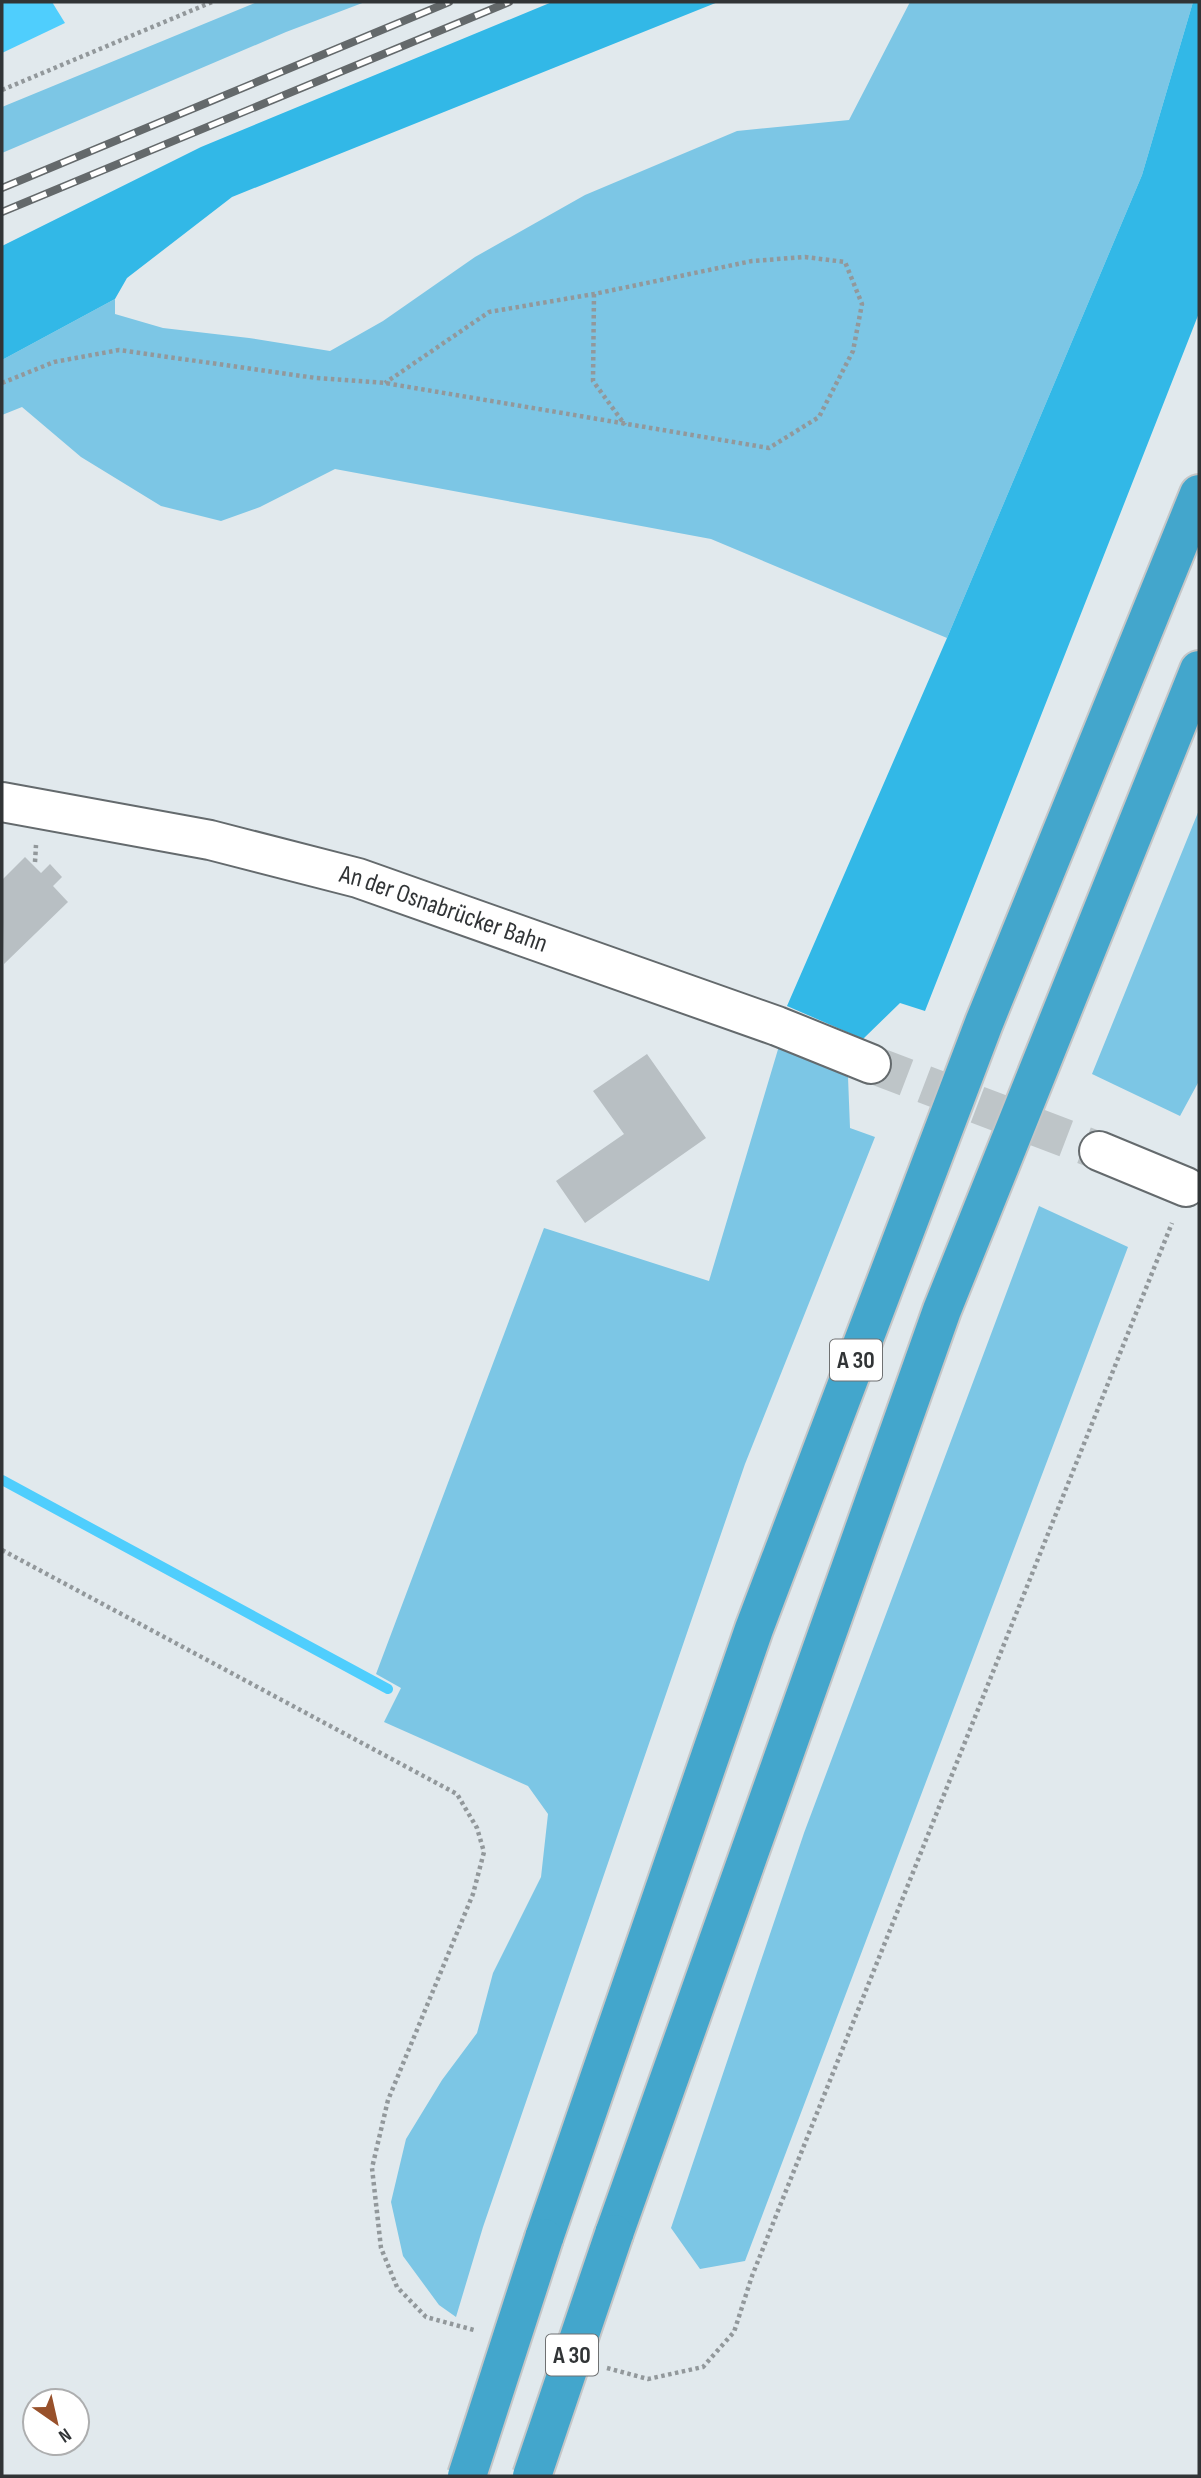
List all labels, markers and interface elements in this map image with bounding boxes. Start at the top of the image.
street label: An der Osnabrücker Bahn [335,858,552,959]
road number: A 30 [830,1340,882,1380]
road number: A 30 [546,2334,598,2376]
north arrow [21,2387,91,2457]
text: N [54,2422,75,2447]

